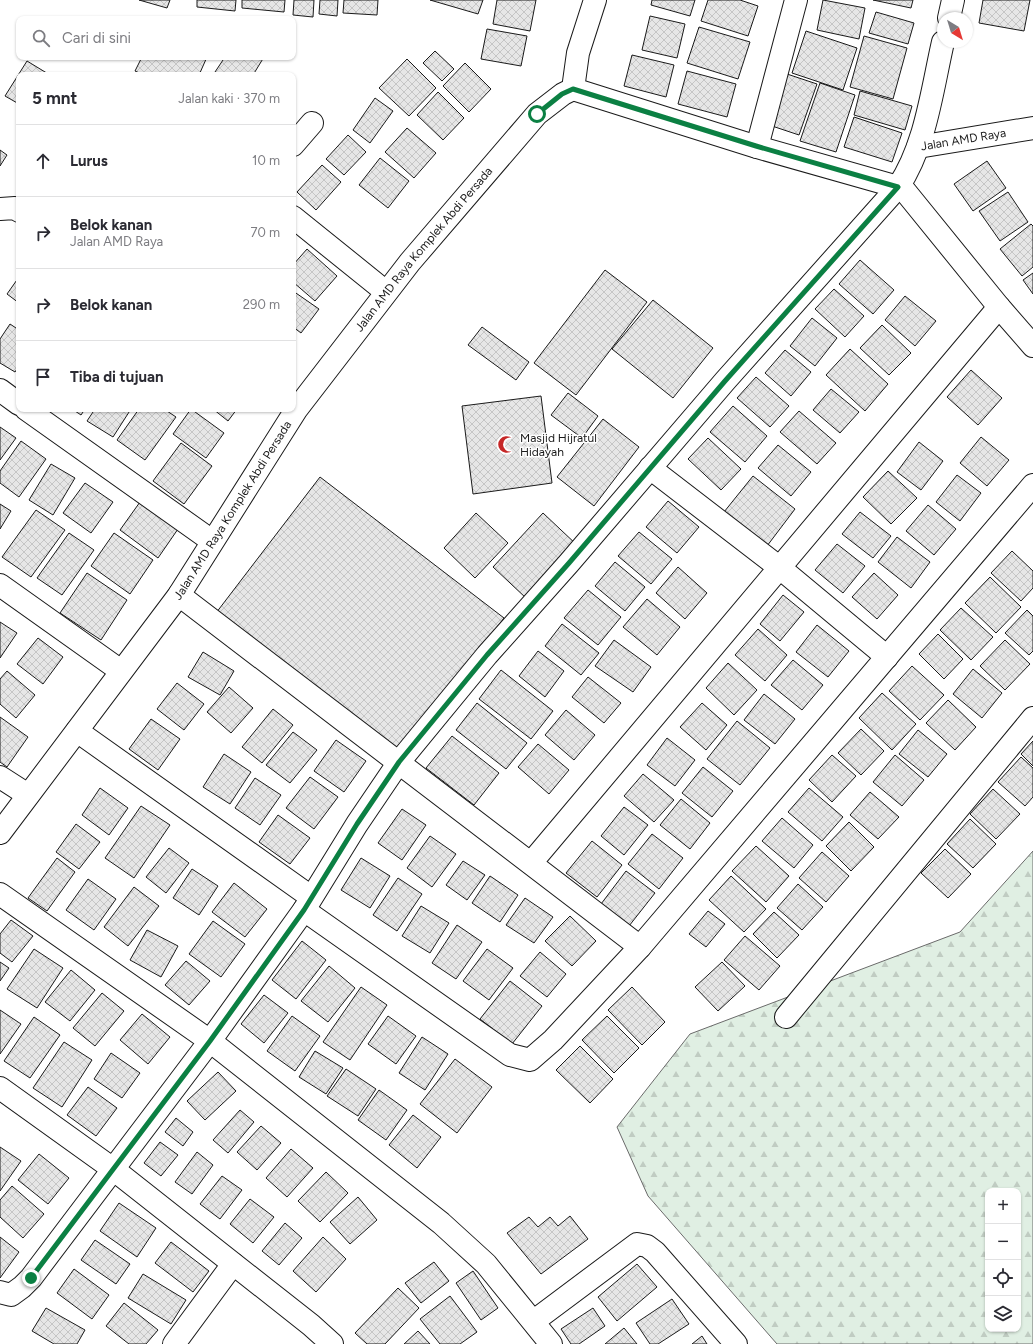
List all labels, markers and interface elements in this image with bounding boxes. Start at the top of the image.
north arrow [937,12,973,48]
search box [16,16,296,60]
icon: search [30,27,52,49]
text: Cari di sini [62,29,131,47]
text: 5 mnt [32,88,77,108]
text: Jalan kaki · 370 m [178,91,280,106]
route start [528,105,546,123]
street label: Jalan AMD Raya [920,126,1007,153]
icon: ahead [32,150,54,172]
text: Lurus [70,152,108,170]
text: 10 m [252,153,280,168]
street label: Jalan AMD Raya Komplek Abdi Persada [352,164,495,334]
text: Belok kanan [70,216,152,234]
icon: right [32,222,54,244]
text: 70 m [250,225,280,240]
text: Jalan AMD Raya [70,234,163,249]
icon: right [32,294,54,316]
text: Belok kanan [70,296,152,314]
text: 290 m [243,297,280,312]
icon: arrive [32,366,54,388]
text: Tiba di tujuan [70,368,164,386]
street label: Jalan AMD Raya Komplek Abdi Persada [171,418,294,603]
place label: Masjid Hijratul Hidayah [520,431,597,459]
mosque icon: Masjid Hijratul Hidayah [497,435,517,455]
map controls [985,1188,1021,1332]
button: + [985,1188,1021,1224]
button: − [985,1224,1021,1260]
button: locate [985,1260,1021,1296]
route end [22,1269,40,1287]
button: layers [985,1296,1021,1332]

